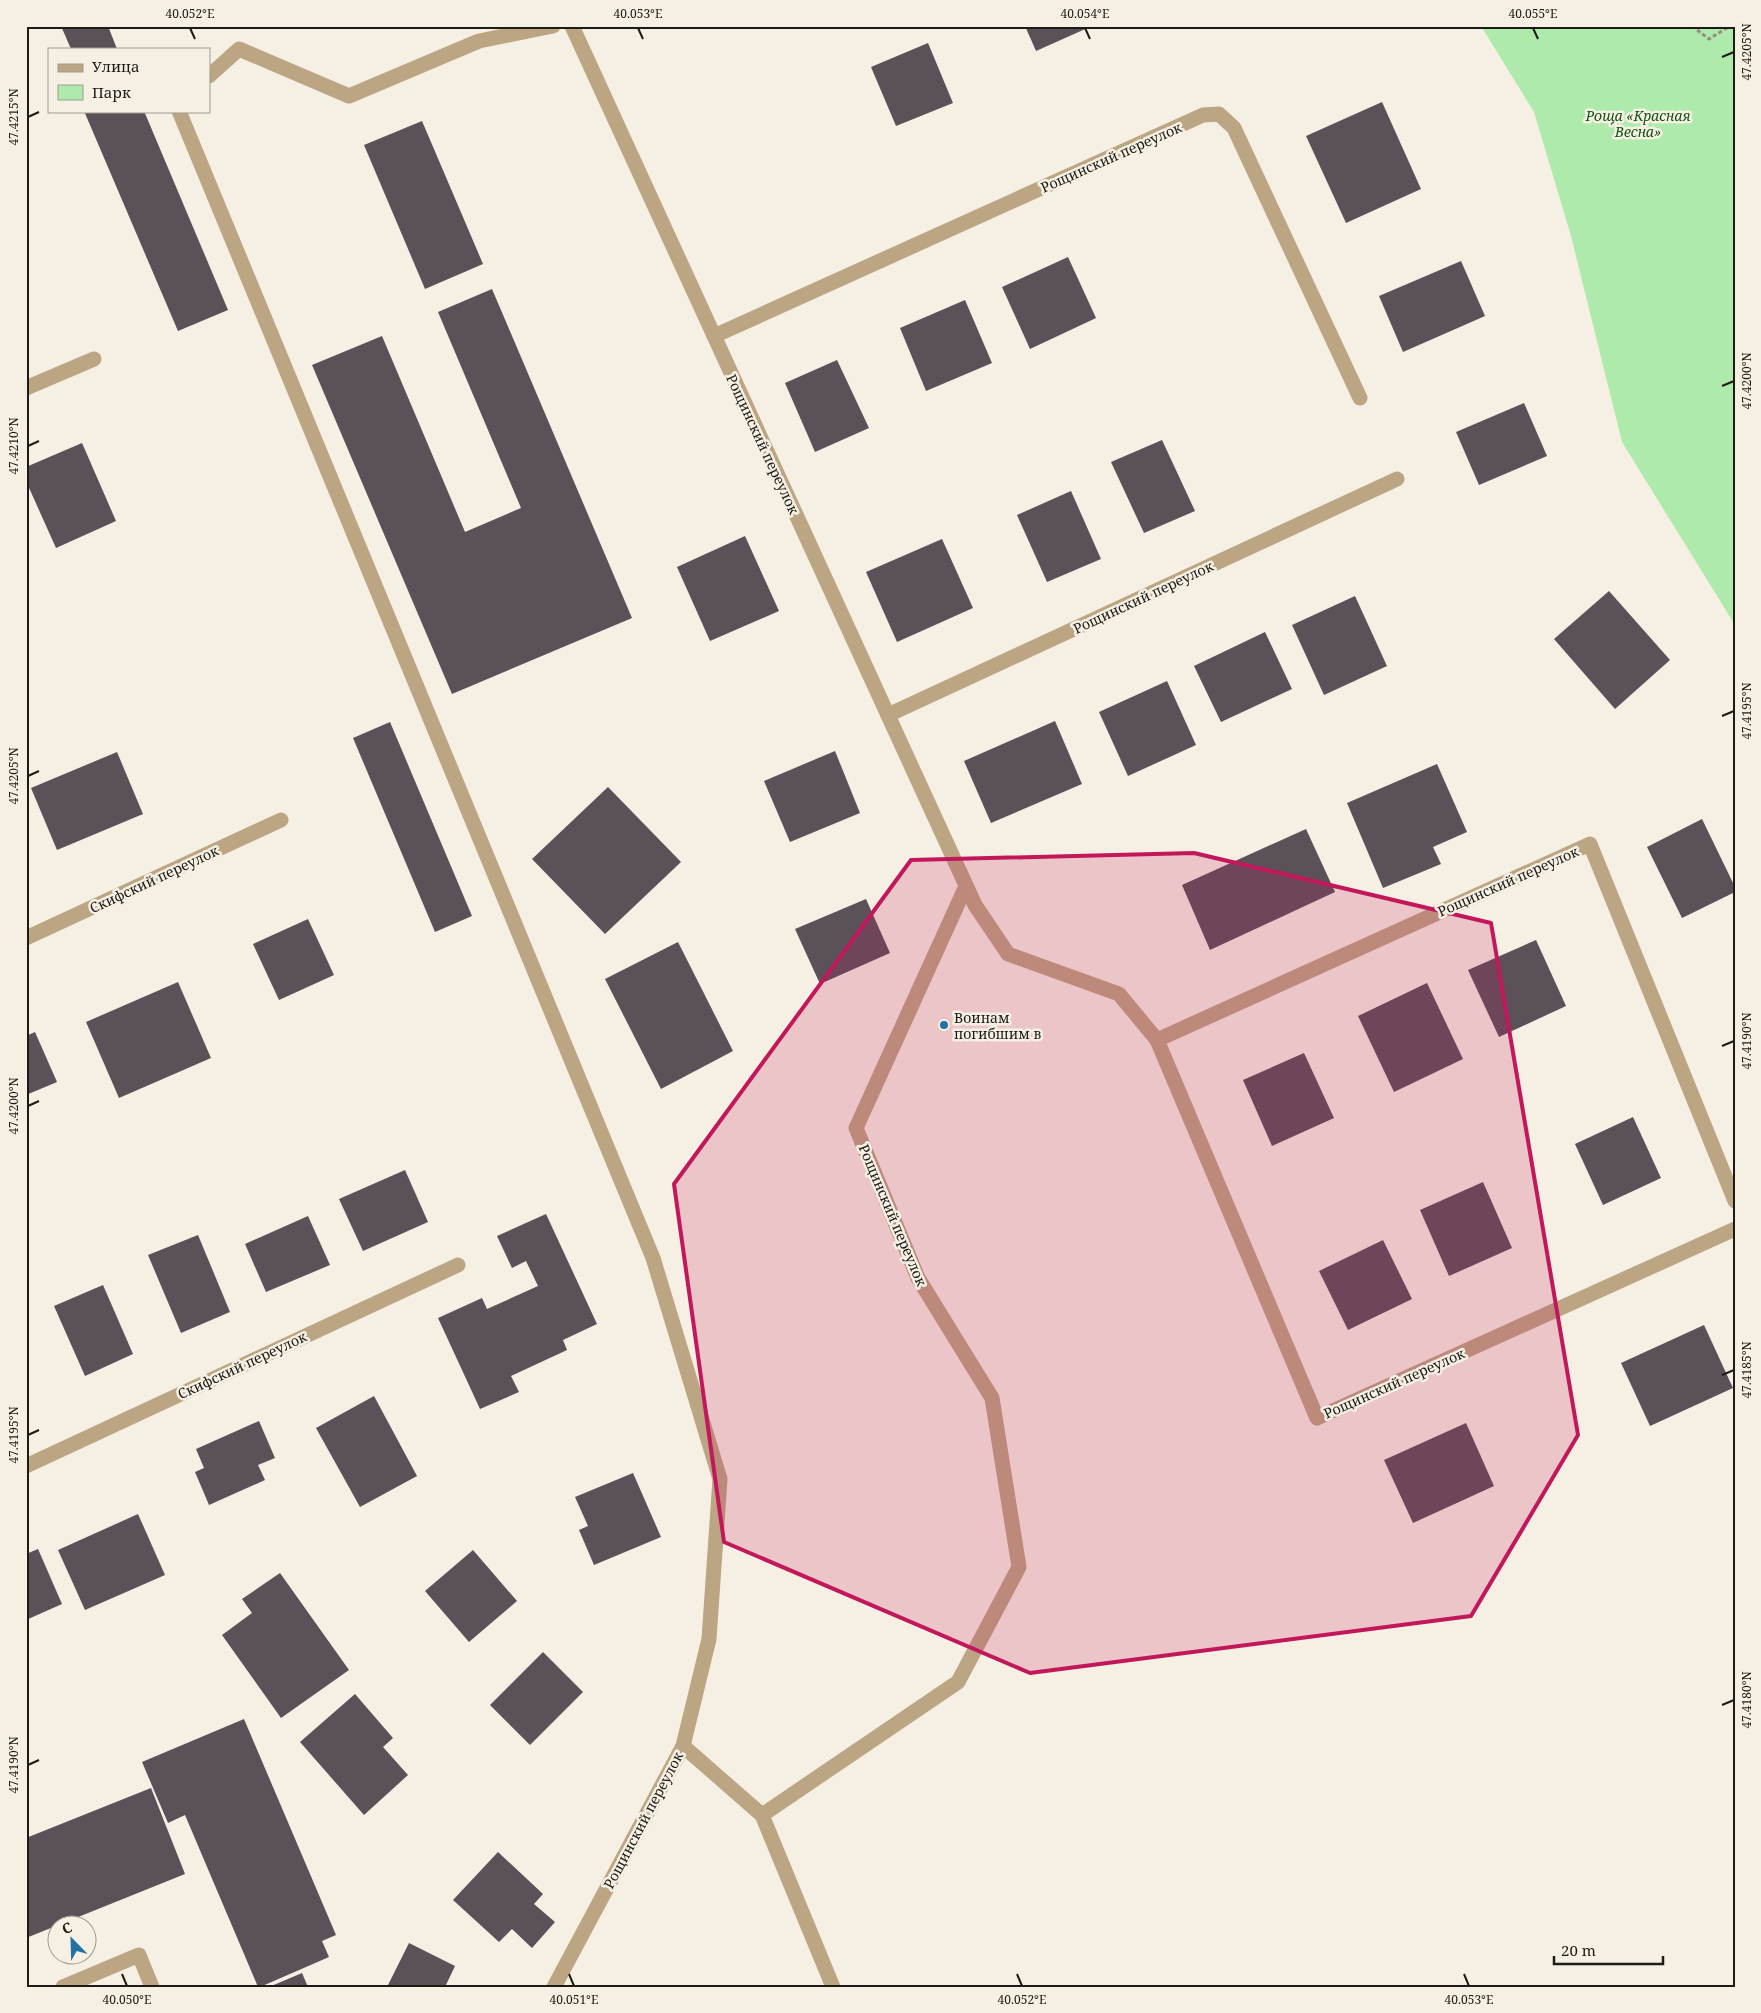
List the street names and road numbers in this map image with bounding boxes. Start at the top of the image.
street label: Рощинский переулок [1038,117,1185,197]
street label: Рощинский переулок [722,371,804,518]
street label: Рощинский переулок [1070,556,1217,638]
street label: Скифский переулок [86,840,222,917]
street label: Рощинский переулок [1435,841,1582,921]
street label: Рощинский переулок [854,1141,932,1290]
street label: Скифский переулок [174,1326,310,1403]
street label: Рощинский переулок [1321,1343,1468,1423]
street label: Рощинский переулок [599,1748,688,1892]

